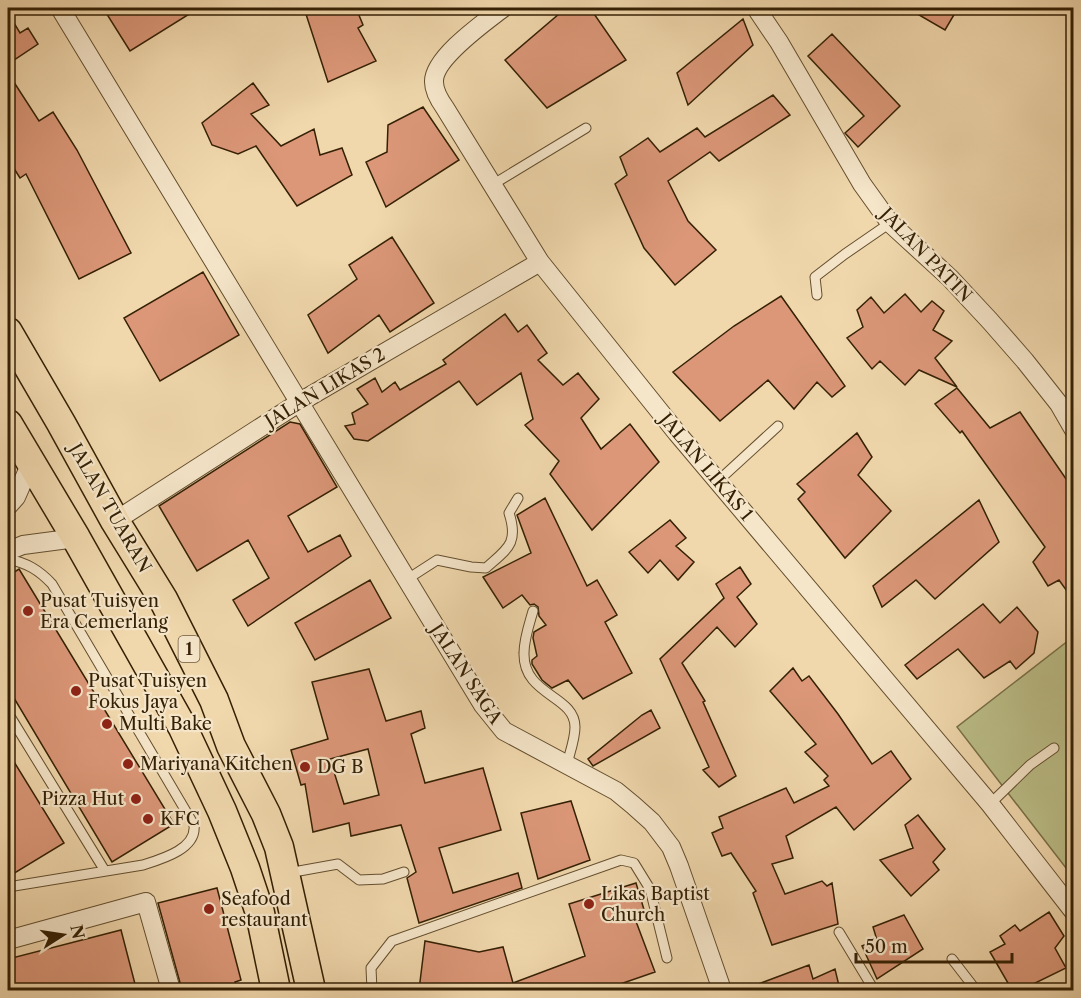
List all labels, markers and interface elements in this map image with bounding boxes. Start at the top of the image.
street label: JALAN PATIN [873,201,977,307]
street label: JALAN LIKAS 2 [258,343,389,434]
street label: JALAN LIKAS 1 [653,406,758,526]
street label: JALAN TUARAN [63,437,156,577]
place label: Pusat Tuisyen Era Cemerlang [40,590,168,633]
marker: Pusat Tuisyen Era Cemerlang [21,604,35,618]
street label: JALAN SAGA [424,617,507,729]
road number: 1 [178,636,200,662]
place label: Pusat Tuisyen Fokus Jaya [88,670,207,713]
marker: Pusat Tuisyen Fokus Jaya [69,684,83,698]
place label: Multi Bake [119,713,212,735]
marker: Multi Bake [100,717,114,731]
place label: Mariyana Kitchen [140,753,293,775]
place label: DG B [317,756,363,778]
marker: Mariyana Kitchen [121,757,135,771]
marker: DG B [298,760,312,774]
place label: Pizza Hut [41,788,125,810]
marker: Pizza Hut [129,792,143,806]
place label: KFC [160,808,200,830]
marker: KFC [141,812,155,826]
place label: Likas Baptist Church [601,883,710,926]
place label: Seafood restaurant [221,888,308,931]
marker: Likas Baptist Church [582,897,596,911]
marker: Seafood restaurant [202,902,216,916]
north arrow [33,905,93,965]
text: N [66,923,89,941]
scale bar [856,926,1012,964]
text: 50 m [865,936,908,958]

